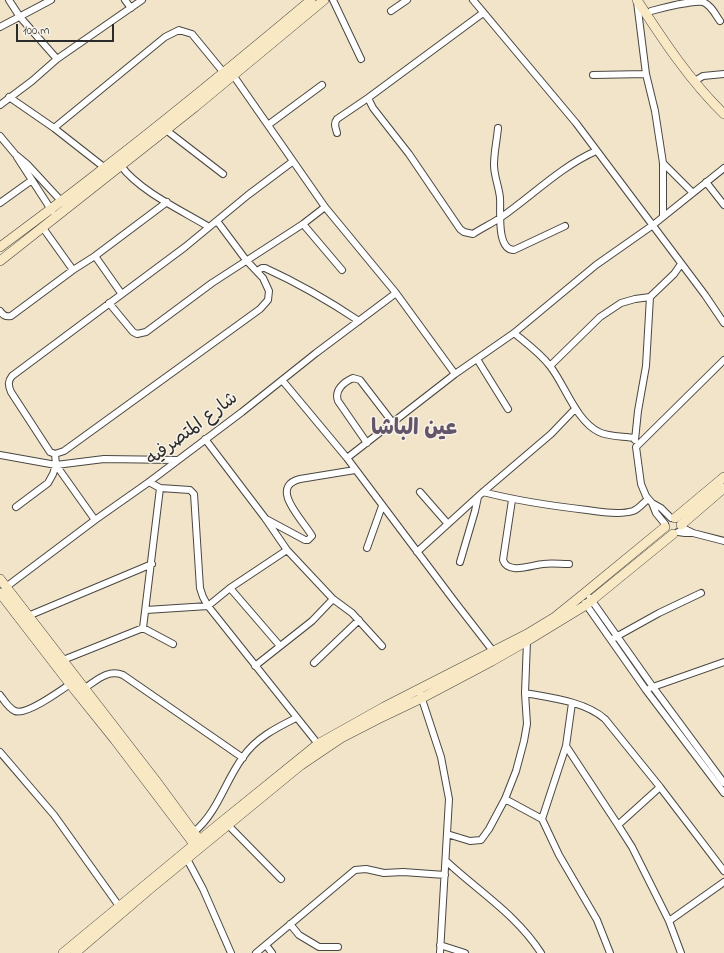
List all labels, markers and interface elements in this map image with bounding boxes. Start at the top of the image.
scale bar [18,16,116,42]
text: 100 m [23,22,50,40]
street label: شارع المتصرفيه [143,389,243,471]
district label: عين الباشا [371,417,457,443]

